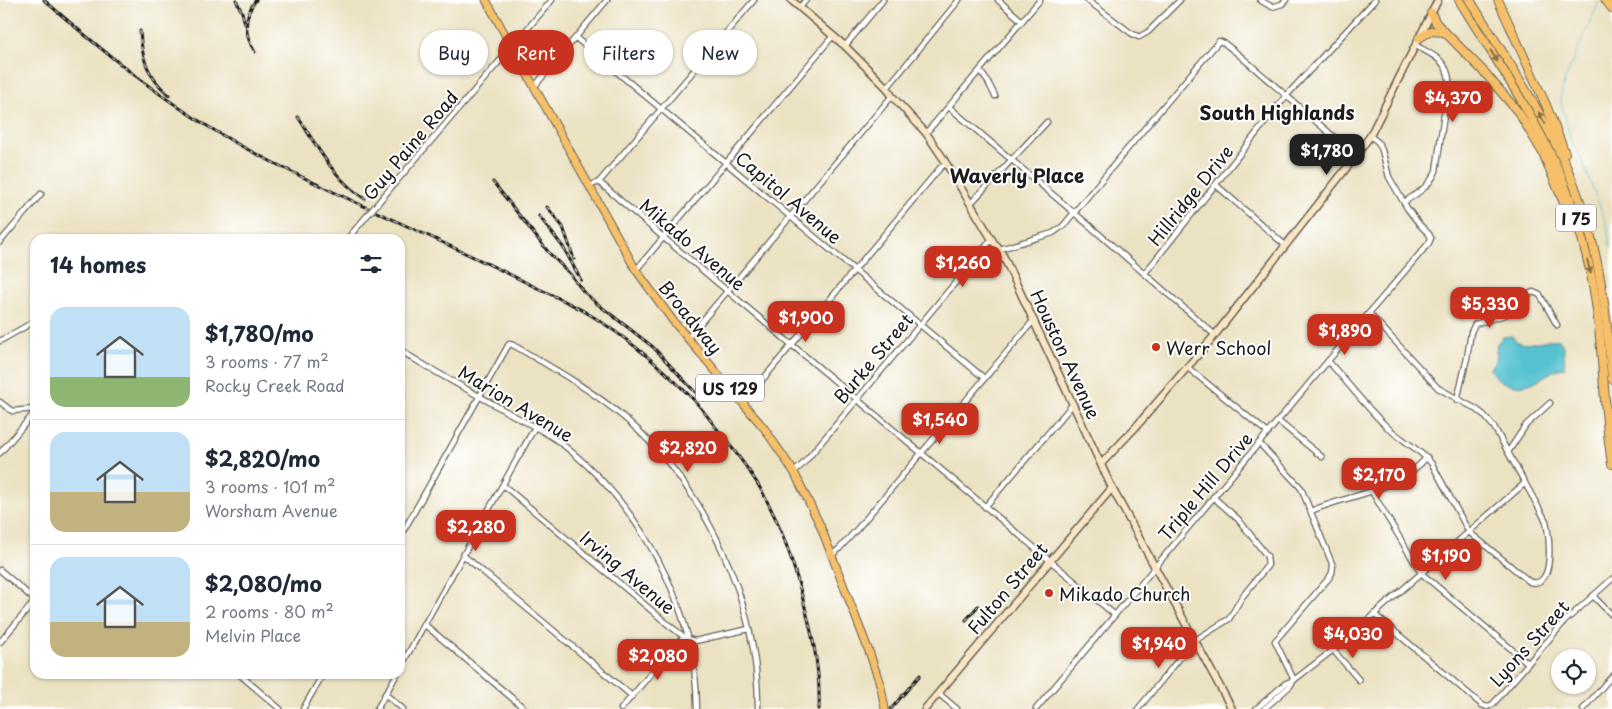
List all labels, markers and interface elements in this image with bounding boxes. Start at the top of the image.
chip: Buy [420,30,488,75]
chip: Rent [498,30,574,75]
chip: Filters [584,30,673,75]
chip: New [683,30,757,75]
one-way arrow [1489,50,1498,63]
pin: $4,370 [1412,80,1494,123]
street label: Guy Paine Road [356,84,464,206]
text: $4,370 [1425,85,1481,109]
district label: South Highlands [1200,98,1354,126]
one-way arrow [1537,111,1546,124]
pin: $1,780 [1286,134,1368,176]
text: $1,780 [1301,138,1353,162]
street label: Hillridge Drive [1141,139,1239,251]
street label: Capitol Avenue [730,144,848,250]
district label: Waverly Place [950,161,1084,189]
street label: Mikado Avenue [634,192,752,297]
road number: I 75 [1556,204,1596,232]
pin: $1,260 [922,246,1004,288]
text: 14 homes [50,248,146,280]
icon: filters [357,250,385,278]
text: $1,260 [936,250,991,274]
one-way arrow [1585,259,1593,274]
street label: Broadway [653,274,729,360]
street label: Houston Avenue [1024,285,1108,423]
pin: $5,330 [1449,286,1531,329]
text: $5,330 [1461,291,1519,315]
pin: $1,900 [765,300,847,343]
text: $1,900 [779,305,833,329]
street label: Burke Street [827,307,919,409]
pin: $1,890 [1304,314,1386,356]
text: $1,780/mo [205,317,314,349]
text: $1,890 [1318,318,1372,342]
icon: home [90,327,150,387]
place label: Werr School [1166,334,1272,361]
marker: Werr School [1150,341,1162,353]
text: 3 rooms · 77 m² [205,349,329,373]
street label: Marion Avenue [453,358,579,448]
text: Rocky Creek Road [205,373,345,397]
road number: US 129 [696,374,764,402]
pin: $1,540 [899,402,981,445]
text: $1,540 [913,407,967,431]
street label: Triple Hill Drive [1151,426,1259,546]
pin: $2,820 [647,430,729,473]
text: $2,820 [659,435,717,459]
text: $2,820/mo [205,442,320,474]
icon: home [90,452,150,512]
pin: $2,170 [1338,458,1420,500]
text: $2,170 [1353,462,1405,486]
text: 3 rooms · 101 m² [205,474,336,498]
text: Worsham Avenue [205,498,338,522]
pin: $2,280 [435,510,517,552]
text: $2,280 [447,514,505,538]
street label: Irving Avenue [574,524,682,620]
street label: Fulton Street [960,536,1054,640]
pin: $1,190 [1405,538,1487,581]
text: $1,190 [1422,543,1471,567]
text: $2,080/mo [205,567,322,599]
icon: home [90,577,150,637]
place label: Mikado Church [1059,580,1191,607]
marker: Mikado Church [1043,587,1055,599]
street label: Lyons Street [1483,594,1575,692]
text: 2 rooms · 80 m² [205,599,334,623]
pin: $4,030 [1312,616,1394,659]
text: $4,030 [1324,621,1382,645]
text: Melvin Place [205,623,301,647]
pin: $1,940 [1118,626,1200,669]
text: $1,940 [1132,631,1186,655]
pin: $2,080 [617,638,699,681]
text: $2,080 [629,643,687,667]
map controls [1551,649,1596,694]
button: locate [1551,649,1596,694]

